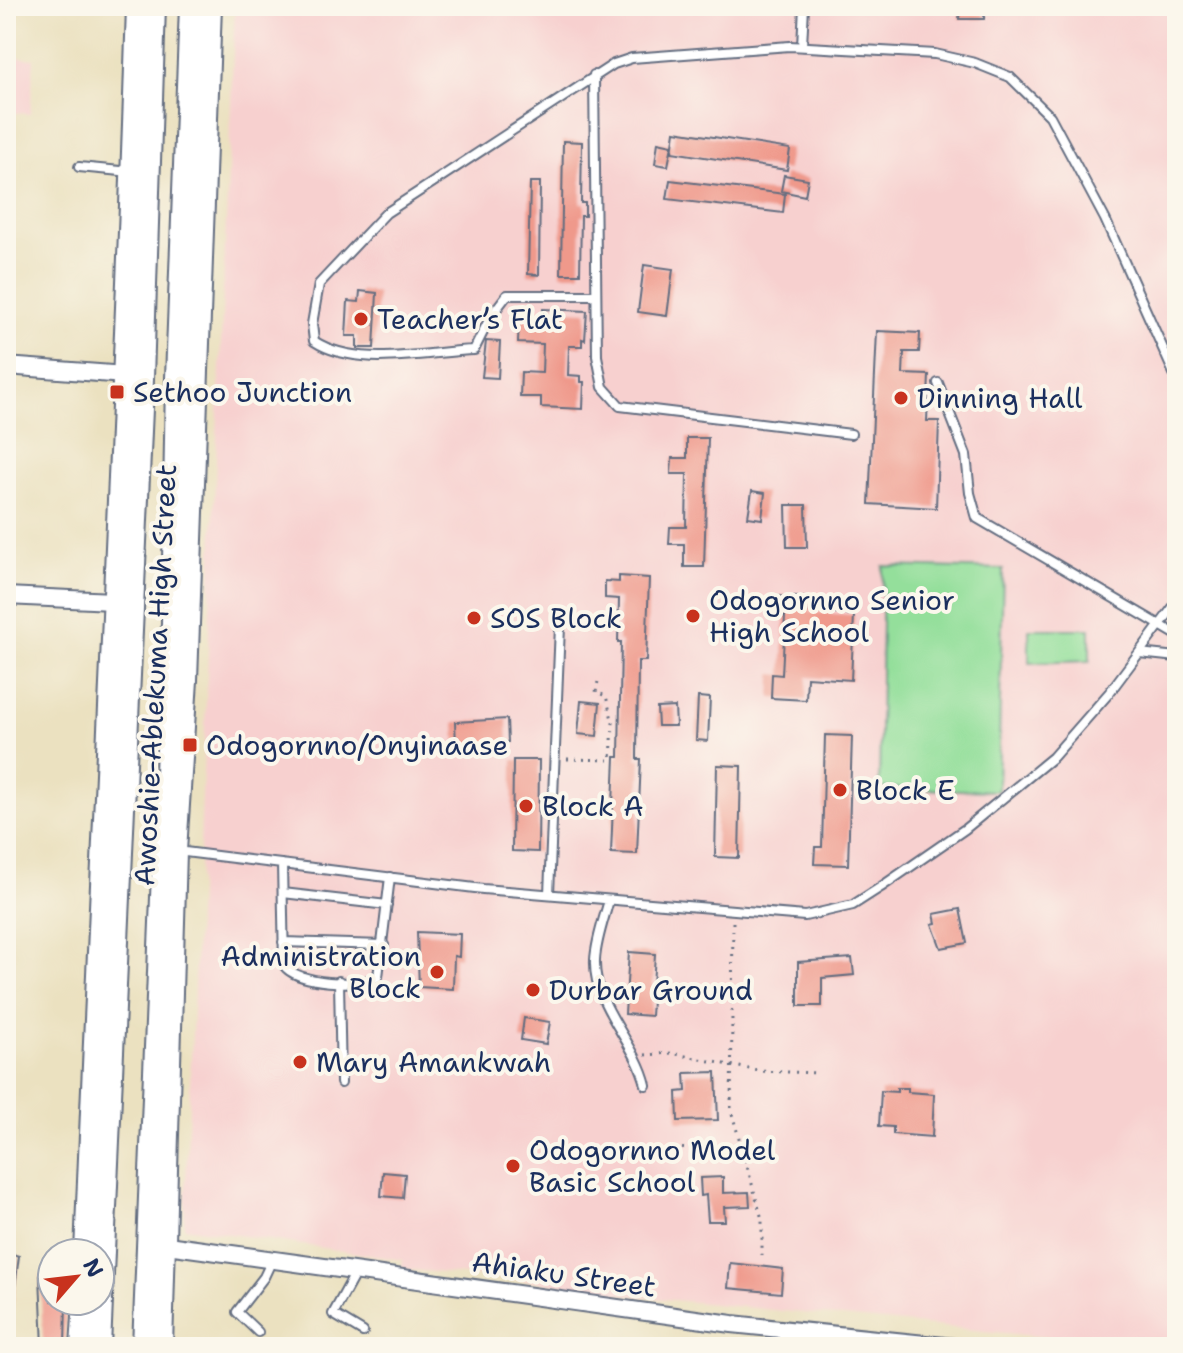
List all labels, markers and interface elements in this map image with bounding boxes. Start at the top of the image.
place label: Teacher’s Flat [377,300,563,338]
marker: Teacher’s Flat [352,310,370,328]
place label: Sethoo Junction [133,373,352,411]
place label: Dinning Hall [917,379,1083,417]
marker: Sethoo Junction [108,383,126,401]
marker: Dinning Hall [892,389,910,407]
street label: Awoshie-Ablekuma High Street [125,463,185,887]
place label: Odogornno Senior High School [709,581,955,651]
place label: SOS Block [490,599,622,637]
marker: Odogornno Senior High School [684,607,702,625]
marker: SOS Block [465,609,483,627]
place label: Odogornno/Onyinaase [206,726,508,764]
marker: Odogornno/Onyinaase [181,736,199,754]
place label: Block E [856,771,955,809]
marker: Block E [831,781,849,799]
place label: Block A [542,787,644,825]
marker: Block A [517,797,535,815]
place label: Administration Block [220,937,421,1007]
marker: Administration Block [428,963,446,981]
place label: Durbar Ground [549,971,753,1009]
marker: Durbar Ground [524,981,542,999]
place label: Mary Amankwah [316,1043,551,1081]
marker: Mary Amankwah [291,1053,309,1071]
place label: Odogornno Model Basic School [529,1131,776,1201]
marker: Odogornno Model Basic School [504,1157,522,1175]
north arrow [36,1237,116,1317]
street label: Ahiaku Street [469,1242,659,1306]
text: N [76,1253,110,1282]

